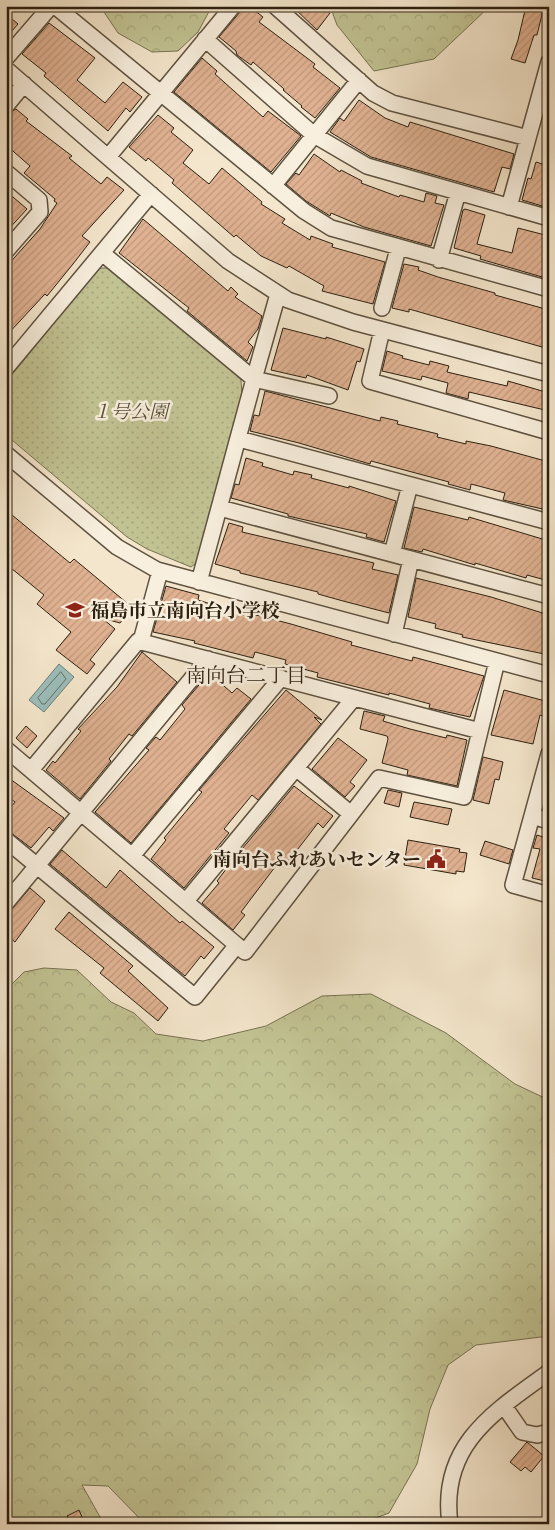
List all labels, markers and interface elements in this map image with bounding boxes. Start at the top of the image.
park label: １号公園 [92,397,171,425]
place label: 福島市立南向台小学校 [90,596,280,624]
school or university icon: 福島市立南向台小学校 [64,599,86,621]
district label: 南向台二丁目 [186,660,306,689]
place label: 南向台ふれあいセンター [213,845,421,873]
public building icon: 南向台ふれあいセンター [425,848,447,870]

